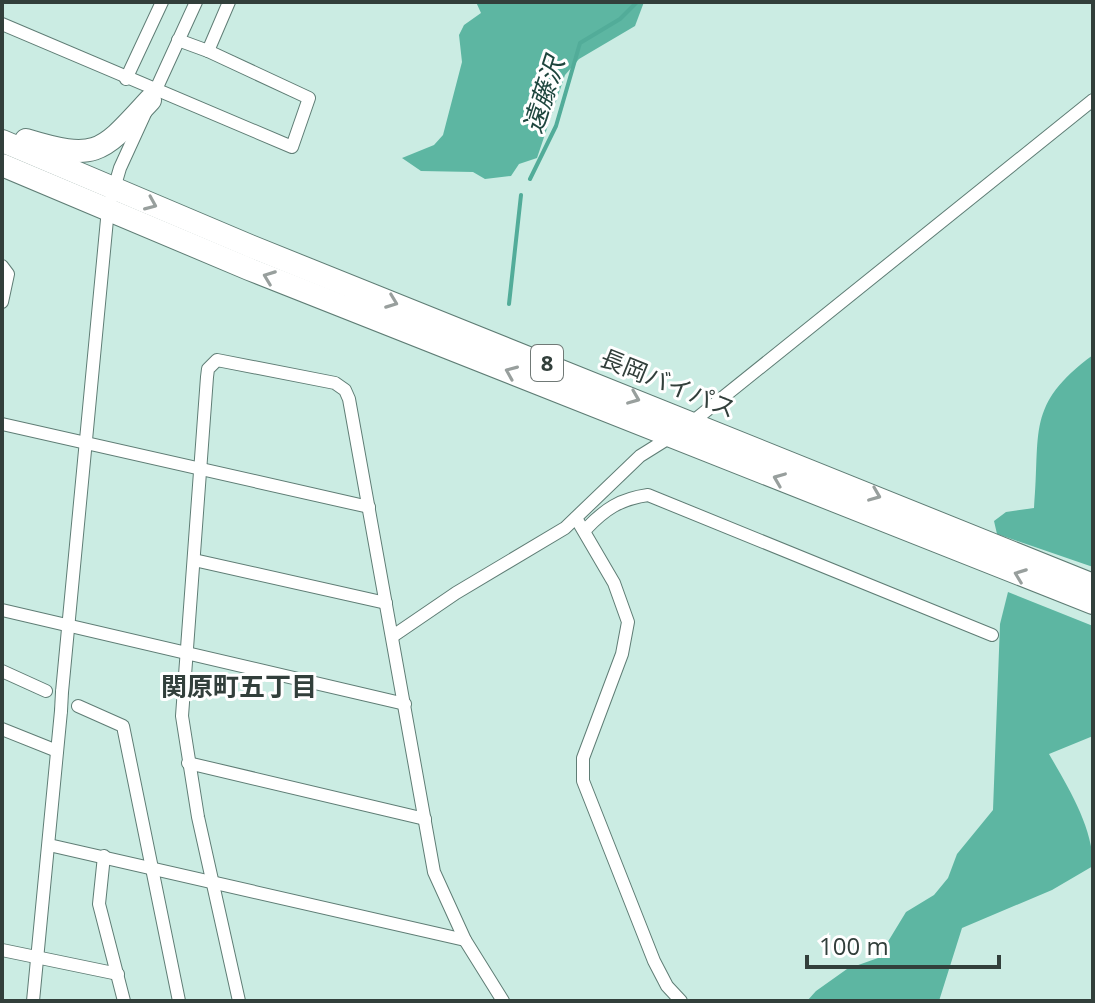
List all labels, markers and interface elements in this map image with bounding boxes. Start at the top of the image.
water label: 遠藤沢 [514,49,573,137]
one-way arrow [143,195,157,211]
one-way arrow [263,270,277,287]
one-way arrow [384,292,398,309]
street label: 長岡バイパス [596,340,741,425]
road number: 8 [531,345,563,381]
one-way arrow [505,366,519,382]
one-way arrow [626,388,640,405]
one-way arrow [773,472,787,488]
one-way arrow [867,486,881,502]
one-way arrow [1014,568,1028,585]
district label: 関原町五丁目 [161,668,317,704]
scale bar [807,919,999,969]
text: 100 m [819,929,889,962]

